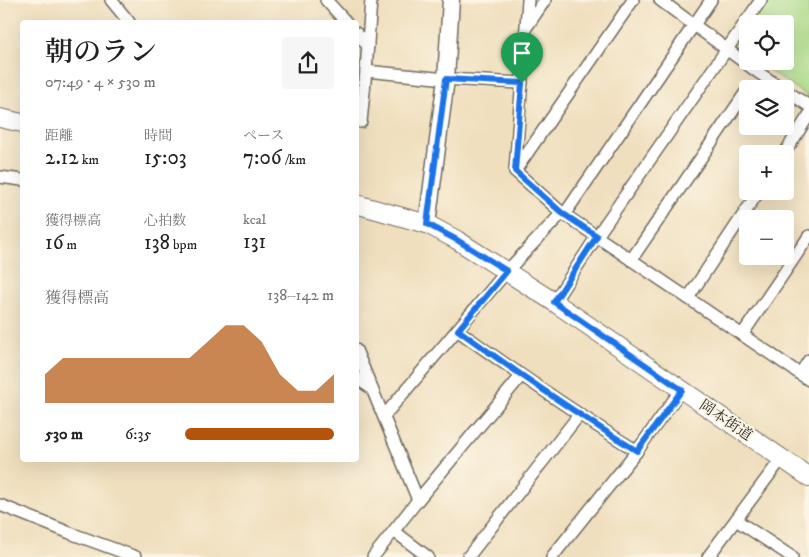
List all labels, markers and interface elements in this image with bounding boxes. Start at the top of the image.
map controls [739,15,794,265]
button: locate [739,15,794,70]
pin [501,32,543,83]
text: 朝のラン [45,35,157,70]
button: share [282,37,334,89]
icon: arrive [508,39,536,67]
text: 07:49 · 4 × 530 m [45,72,156,92]
button: layers [739,80,794,135]
text: 距離 [45,127,73,145]
text: 時間 [144,127,172,145]
text: ペース [243,127,284,145]
text: 2.12 [45,145,79,171]
text: 15:03 [144,145,187,171]
text: 7:06 [243,145,282,171]
button: + [739,145,794,200]
text: km [79,151,99,169]
text: /km [282,151,306,169]
button: − [739,210,794,265]
text: kcal [243,211,266,229]
text: 獲得標高 [45,212,101,230]
text: 心拍数 [144,212,186,230]
text: 131 [243,229,266,255]
text: 16 [45,230,64,256]
text: 138 [144,230,170,256]
text: m [64,236,77,254]
text: bpm [170,236,197,254]
text: 138–142 m [267,285,334,305]
text: 獲得標高 [45,288,109,308]
street label: 岡本街道 [696,396,756,445]
text: 530 m [45,424,83,444]
text: 6:35 [125,424,151,444]

